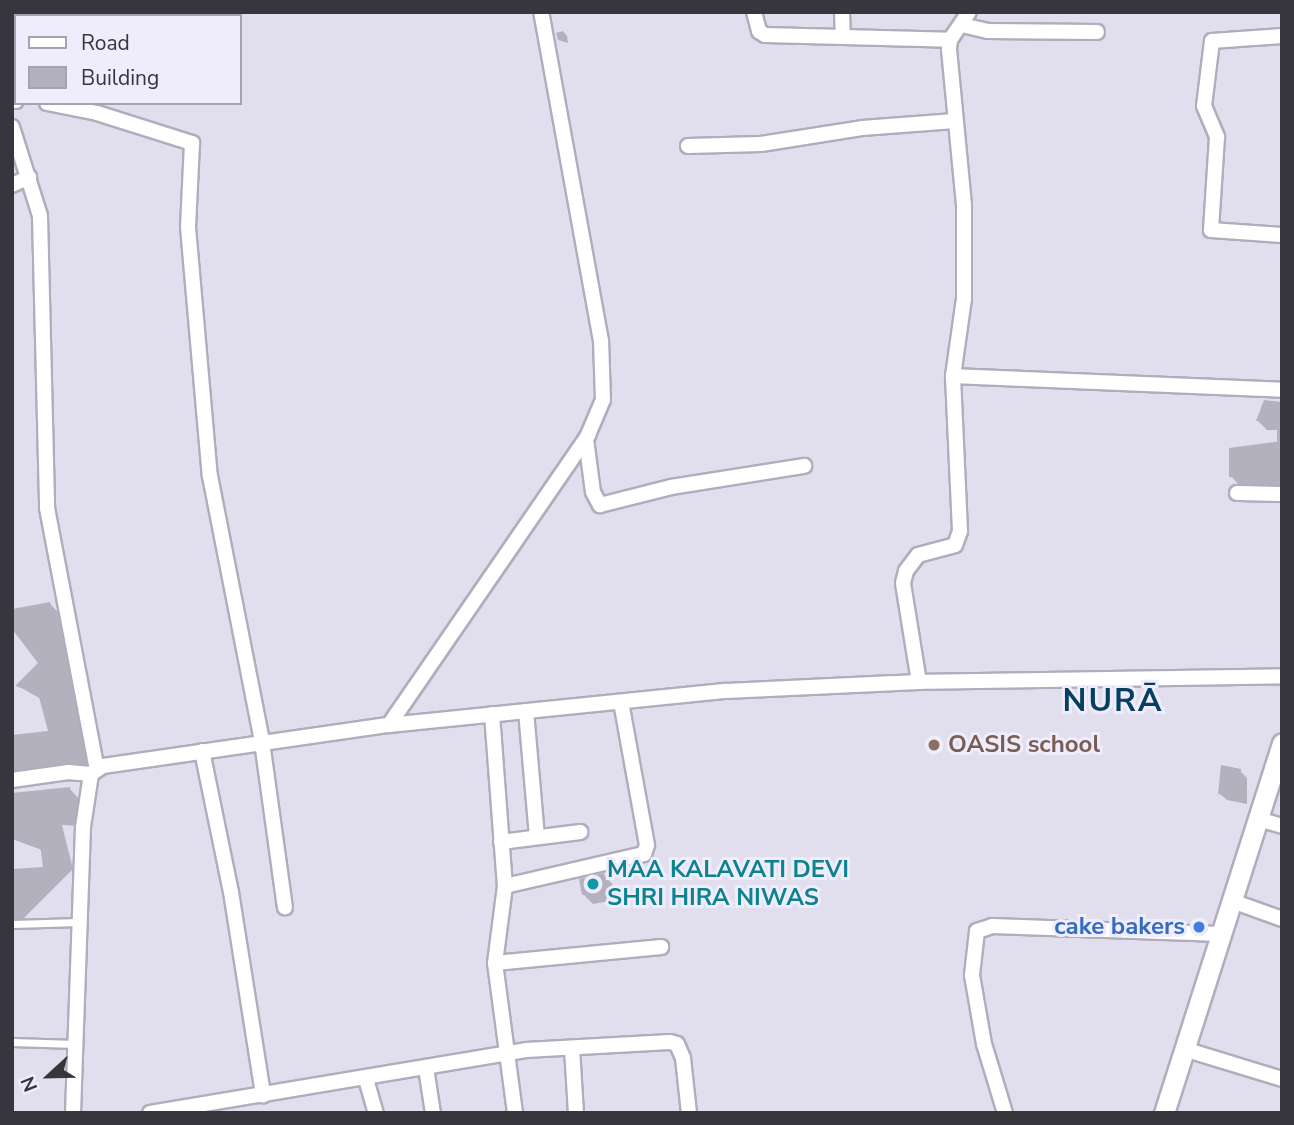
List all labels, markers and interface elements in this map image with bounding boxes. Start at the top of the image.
legend [14,14,242,105]
text: Road [81,29,130,57]
text: Building [81,64,159,92]
district label: NURĀ [1063,682,1163,720]
place label: OASIS school [948,731,1100,759]
marker: OASIS school [926,737,942,753]
place label: MAA KALAVATI DEVI SHRI HIRA NIWAS [607,856,849,912]
marker: MAA KALAVATI DEVI SHRI HIRA NIWAS [585,876,601,892]
place label: cake bakers [1054,913,1185,941]
marker: cake bakers [1191,919,1207,935]
north arrow [14,1041,84,1111]
text: N [15,1072,44,1095]

